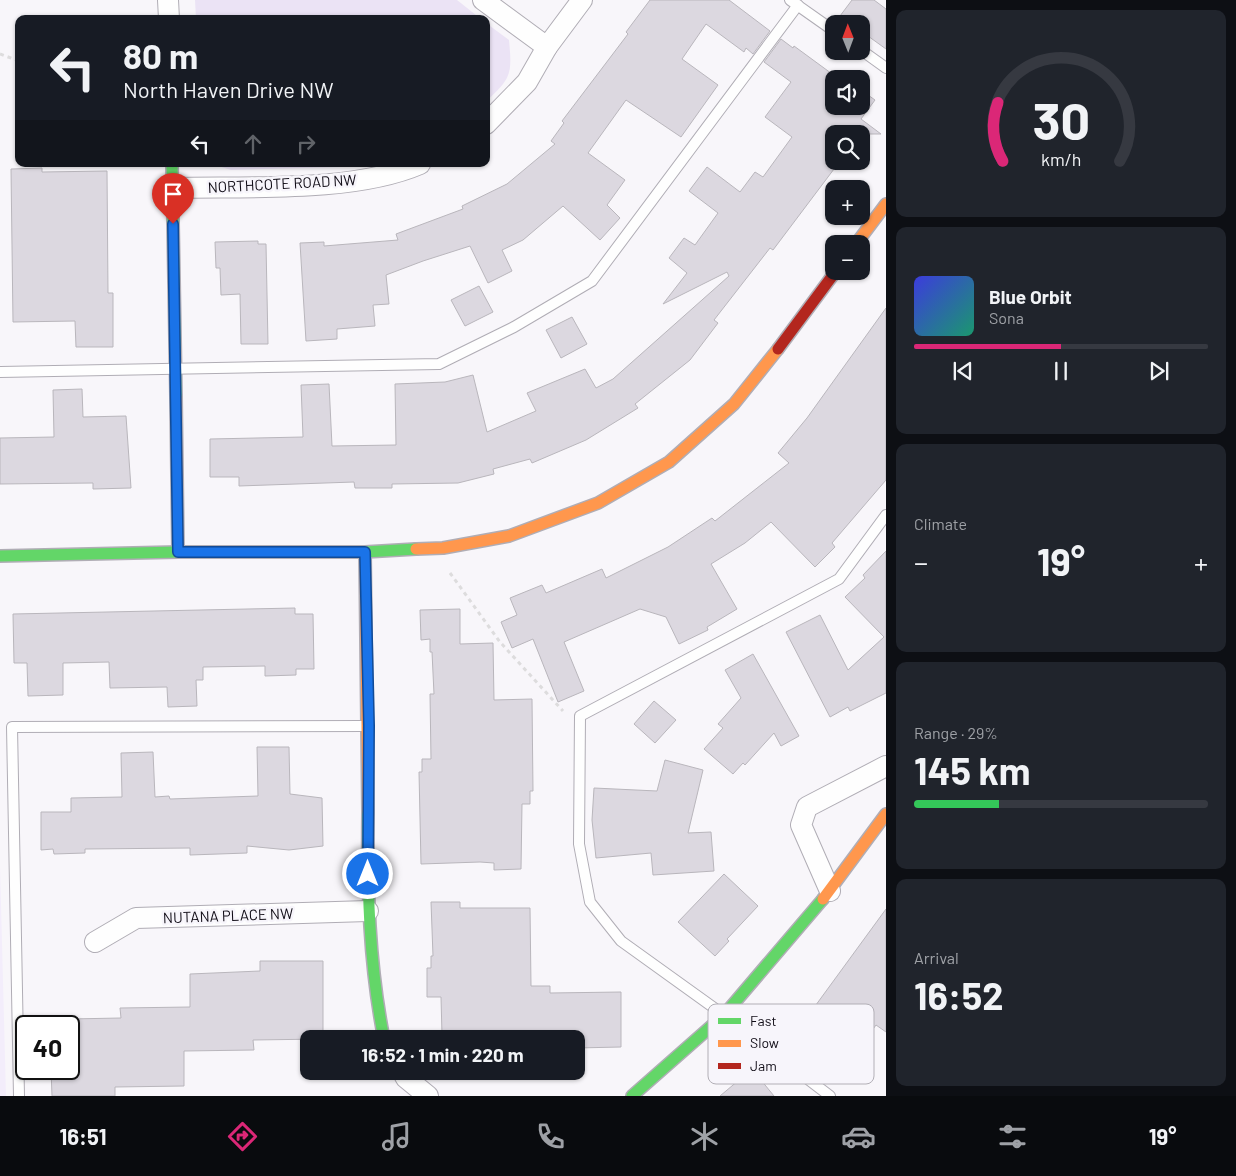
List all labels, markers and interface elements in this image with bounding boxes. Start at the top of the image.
north arrow [825,15,870,60]
map controls [825,15,870,280]
text: 80 m [123,34,198,76]
icon: left [40,35,105,100]
button: sound [825,70,870,115]
text: North Haven Drive NW [123,76,334,102]
text: 30 [1032,88,1090,150]
button: search [825,125,870,170]
icon: left [186,130,214,158]
icon: ahead [239,130,267,158]
icon: right [292,130,320,158]
text: km/h [1041,148,1081,170]
street label: NORTHCOTE ROAD NW [207,170,357,196]
pin [152,173,194,224]
icon: arrive [159,180,187,208]
button: + [825,180,870,225]
button: − [825,235,870,280]
text: Blue Orbit [989,285,1072,308]
text: Sona [989,308,1024,327]
icon: previous [949,357,977,385]
icon: pause [1047,357,1075,385]
icon: next [1145,357,1173,385]
text: Climate [914,514,967,533]
text: 19° [1037,538,1085,584]
text: − [914,545,928,579]
text: + [1194,545,1208,579]
text: Range · 29% [914,723,998,742]
text: 145 km [914,747,1031,793]
position arrow [341,847,393,899]
street label: NUTANA PLACE NW [163,904,293,926]
text: Arrival [914,948,959,967]
text: 16:52 [914,972,1003,1018]
legend [708,1004,874,1084]
text: Fast [750,1012,776,1029]
speed limit sign: 40 [15,1015,80,1080]
text: Slow [750,1034,779,1051]
text: 16:52 · 1 min · 220 m [361,1043,524,1066]
text: Jam [750,1057,777,1074]
icon: directions [225,1119,260,1154]
icon: music [379,1119,414,1154]
icon: phone [533,1119,568,1154]
icon: climate [687,1119,722,1154]
icon: car [841,1119,876,1154]
icon: filters [995,1119,1030,1154]
text: 16:51 [59,1123,106,1149]
text: 19° [1149,1123,1176,1149]

